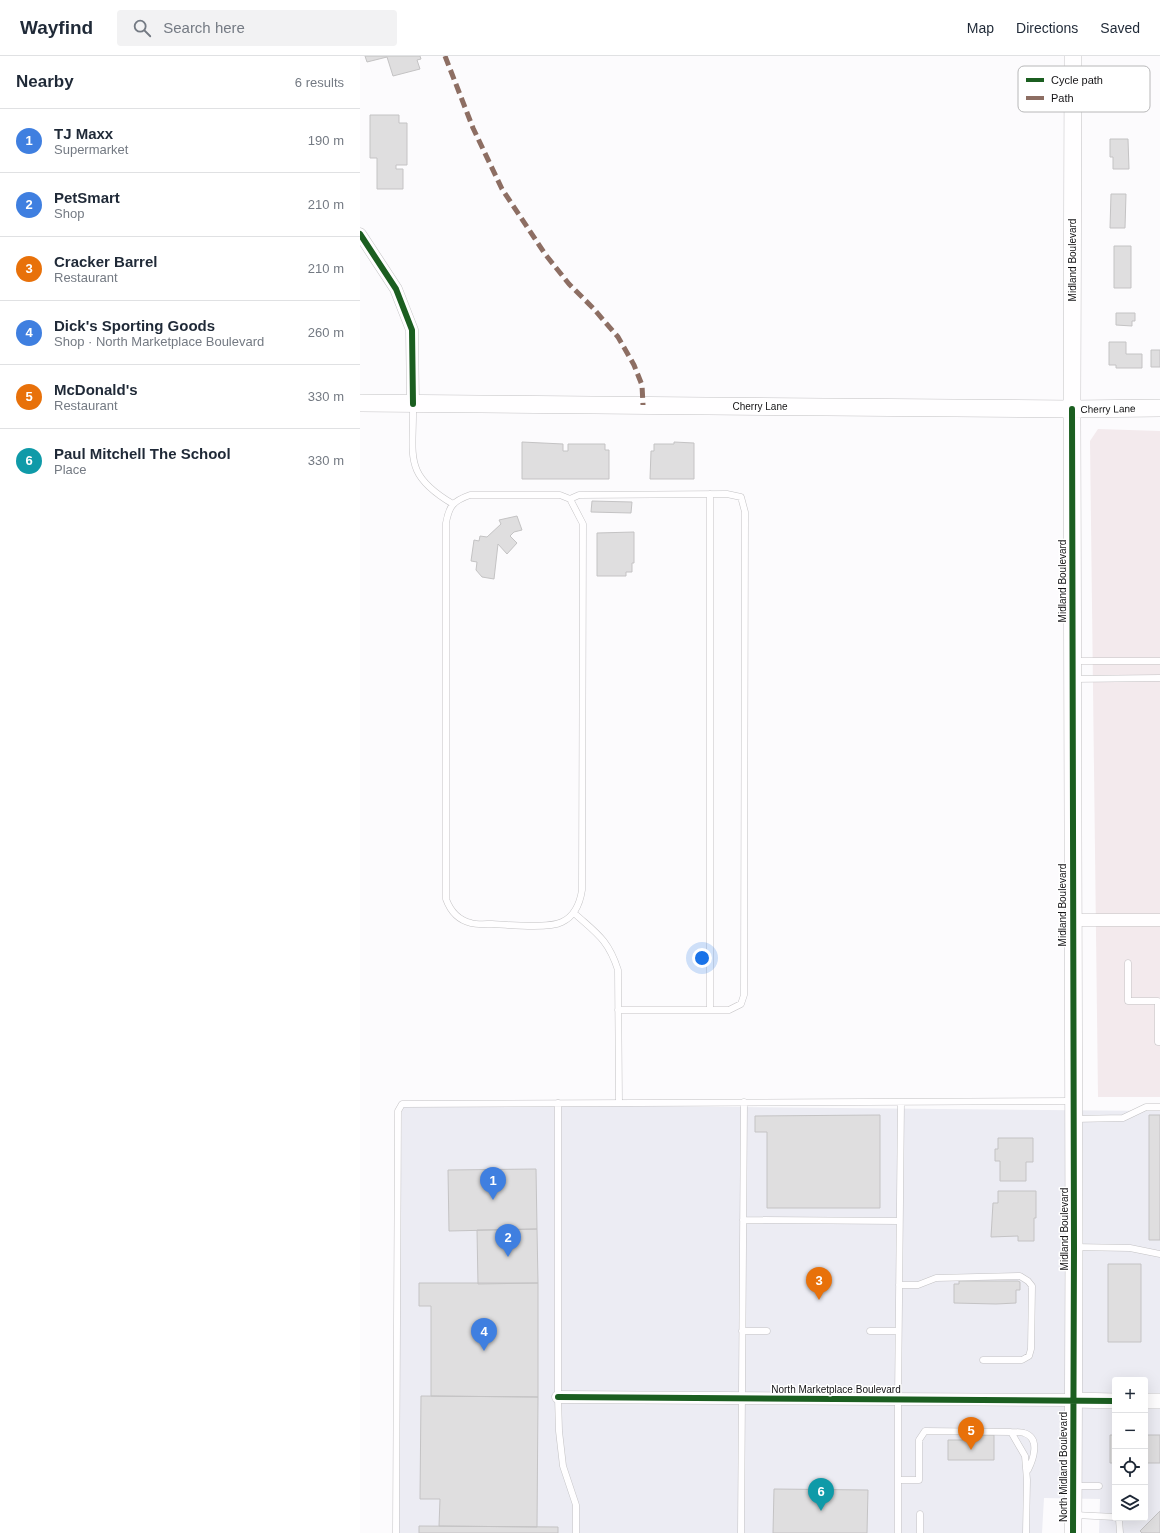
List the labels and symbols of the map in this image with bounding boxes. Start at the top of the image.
legend [1018,66,1150,112]
text: Cycle path [1051,74,1103,86]
text: Path [1051,92,1074,104]
street label: Midland Boulevard [1067,219,1078,301]
street label: Cherry Lane [732,401,788,412]
street label: Cherry Lane [1080,403,1136,415]
street label: Midland Boulevard [1057,540,1068,622]
street label: Midland Boulevard [1057,864,1068,946]
your location [692,948,712,968]
pin: 1 [480,1167,506,1200]
street label: Midland Boulevard [1059,1188,1070,1270]
pin: 2 [495,1224,521,1257]
pin: 3 [806,1267,832,1300]
pin: 4 [471,1318,497,1351]
street label: North Marketplace Boulevard [771,1384,901,1395]
street label: North Midland Boulevard [1058,1412,1069,1522]
pin: 5 [958,1417,984,1450]
pin: 6 [808,1478,834,1511]

